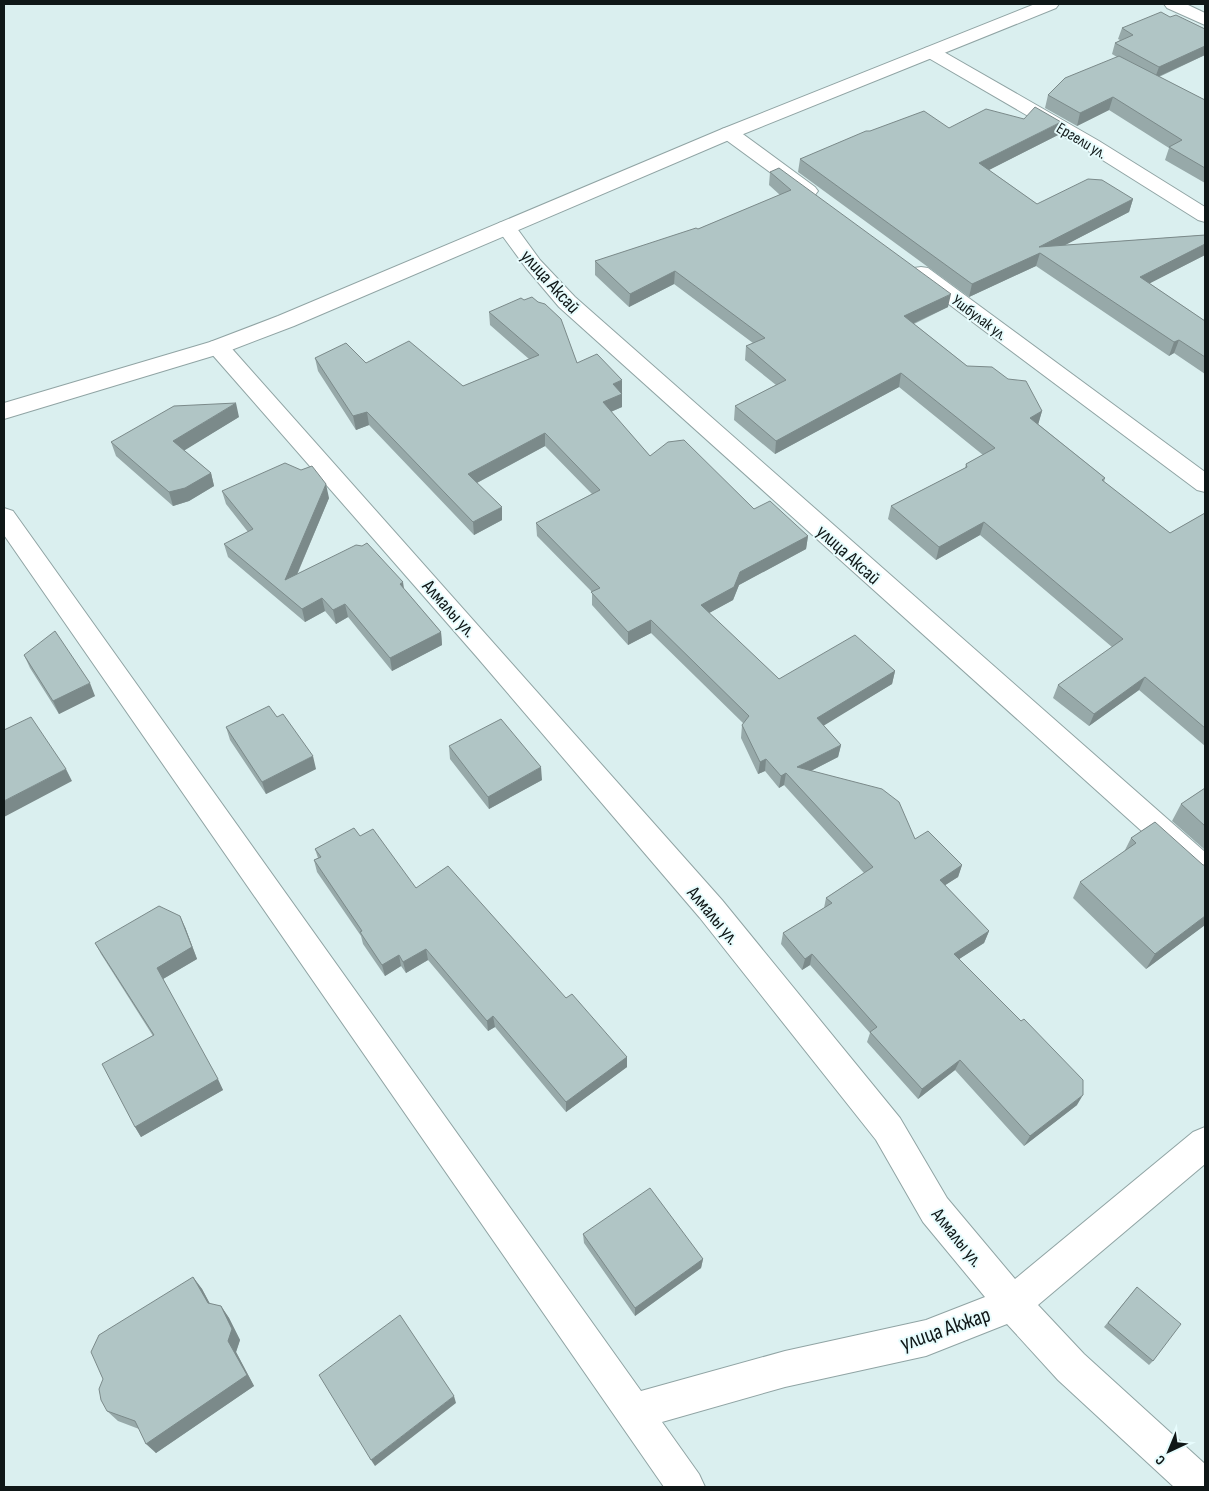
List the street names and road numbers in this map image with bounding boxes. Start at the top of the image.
street label: Ергели ул. [1053,119,1110,164]
street label: улица Аксай [515,245,585,319]
street label: Ушбулак ул. [948,291,1010,345]
street label: улица Аксай [811,520,885,590]
street label: Алмалы ул. [416,575,481,643]
street label: Алмалы ул. [681,881,744,950]
street label: Алмалы ул. [925,1203,988,1272]
street label: улица Акжар [897,1301,994,1357]

